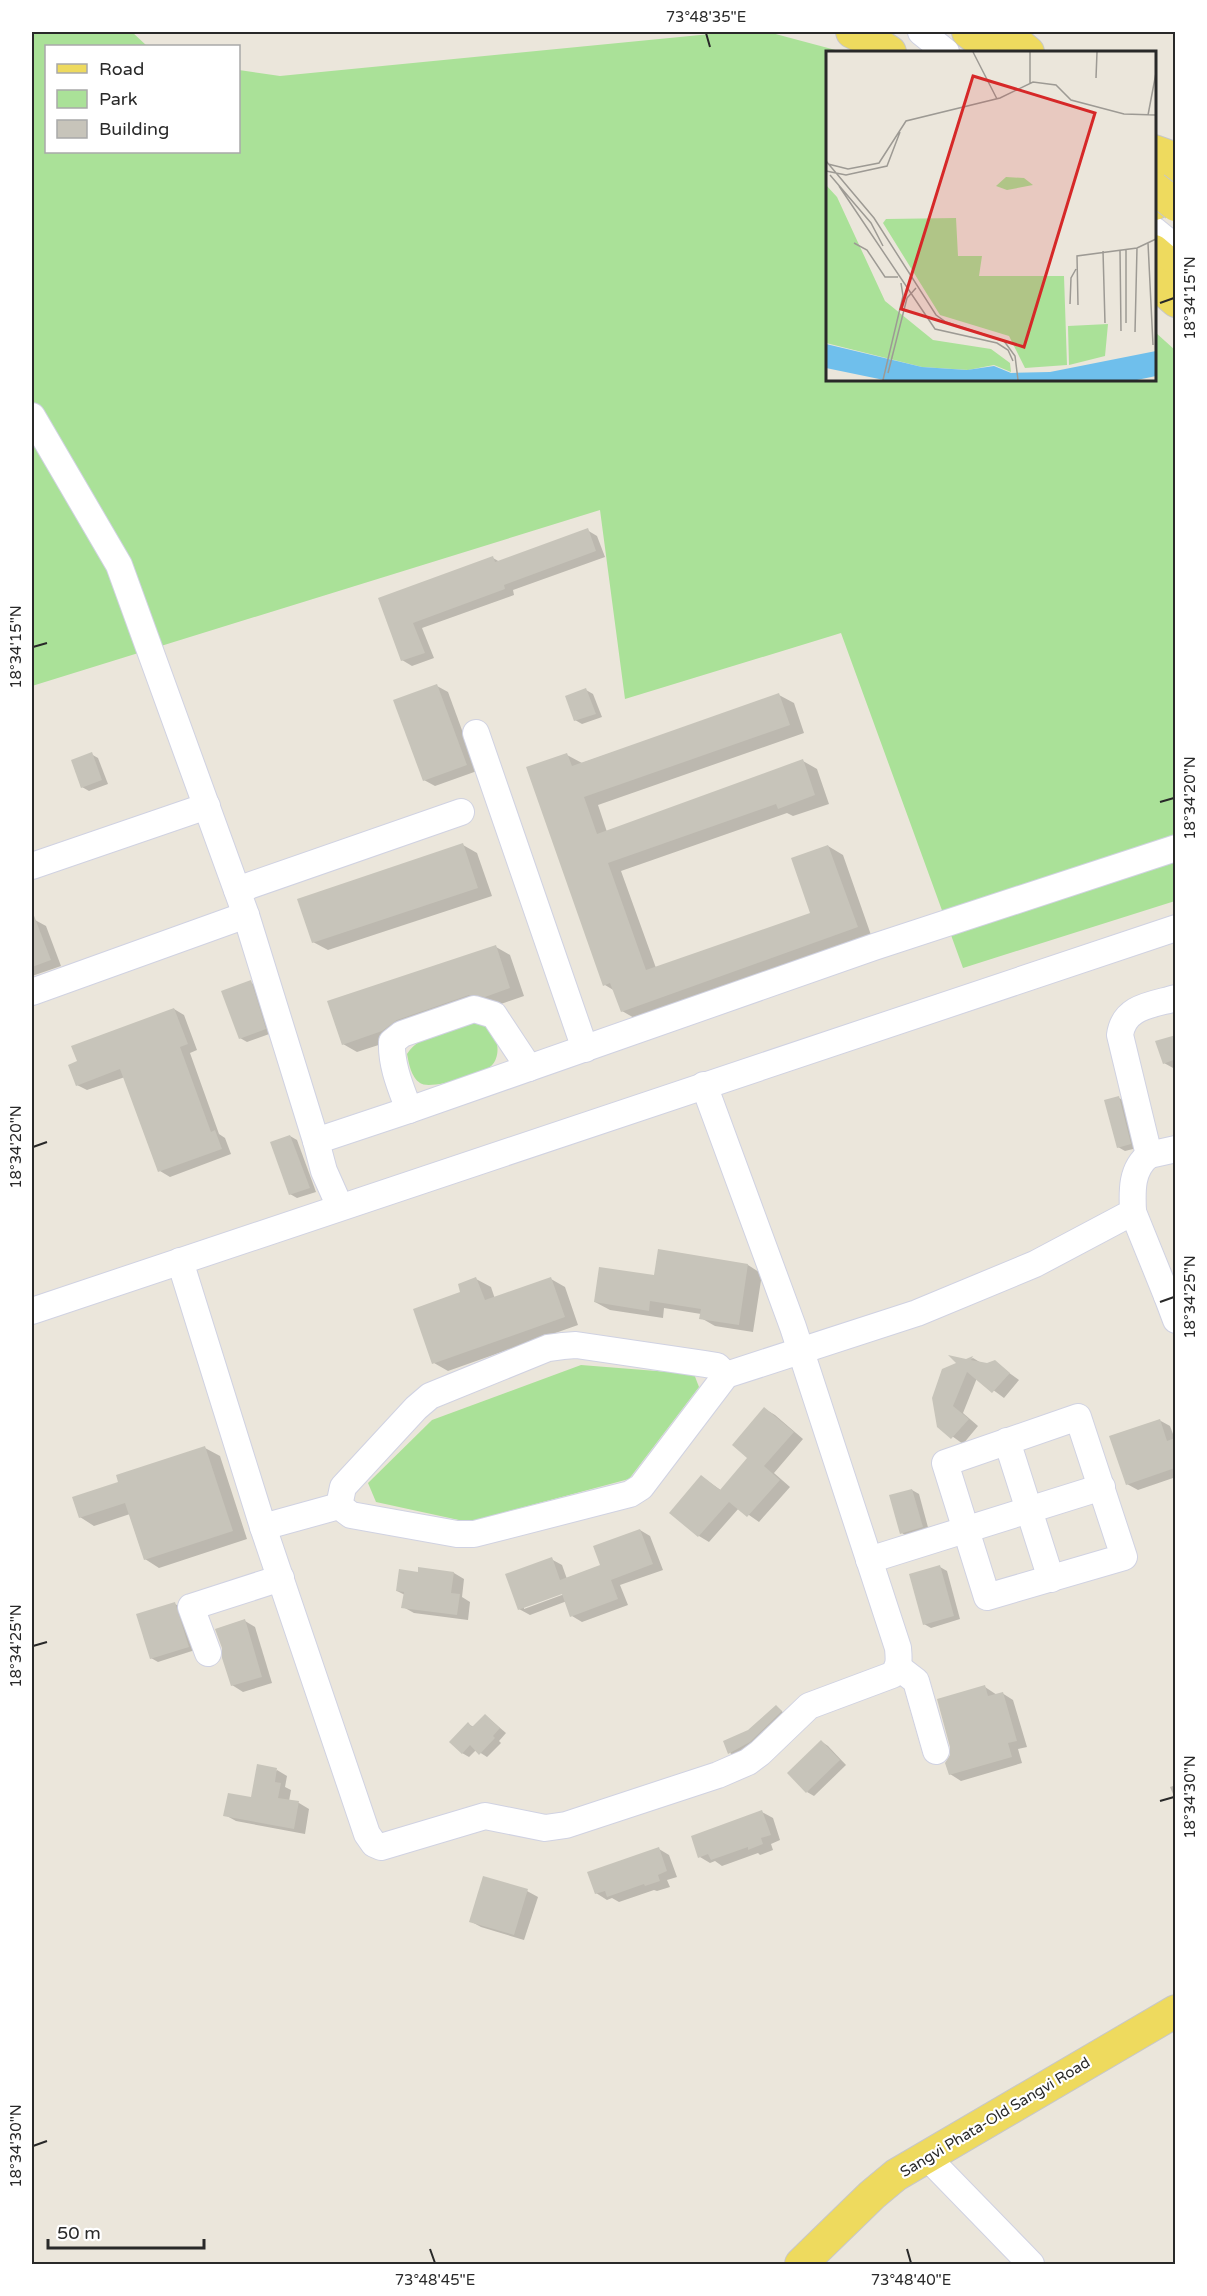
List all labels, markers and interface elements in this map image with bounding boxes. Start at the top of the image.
text: 73°48'35"E [666,8,746,26]
legend [45,45,240,153]
inset map [826,51,1156,381]
text: Road [99,58,144,80]
text: Park [99,88,138,110]
text: Building [99,118,169,140]
text: 18°34'15"N [1181,256,1199,340]
text: 18°34'15"N [7,605,25,689]
text: 18°34'20"N [1181,756,1199,840]
text: 18°34'20"N [7,1105,25,1189]
text: 18°34'25"N [1181,1255,1199,1339]
text: 18°34'25"N [7,1604,25,1688]
text: 18°34'30"N [1181,1755,1199,1839]
street label: Sangvi Phata-Old Sangvi Road [897,2053,1093,2181]
text: 18°34'30"N [7,2104,25,2188]
scale bar [48,2212,204,2250]
text: 50 m [57,2222,101,2244]
text: 73°48'45"E [395,2271,475,2289]
text: 73°48'40"E [871,2271,951,2289]

